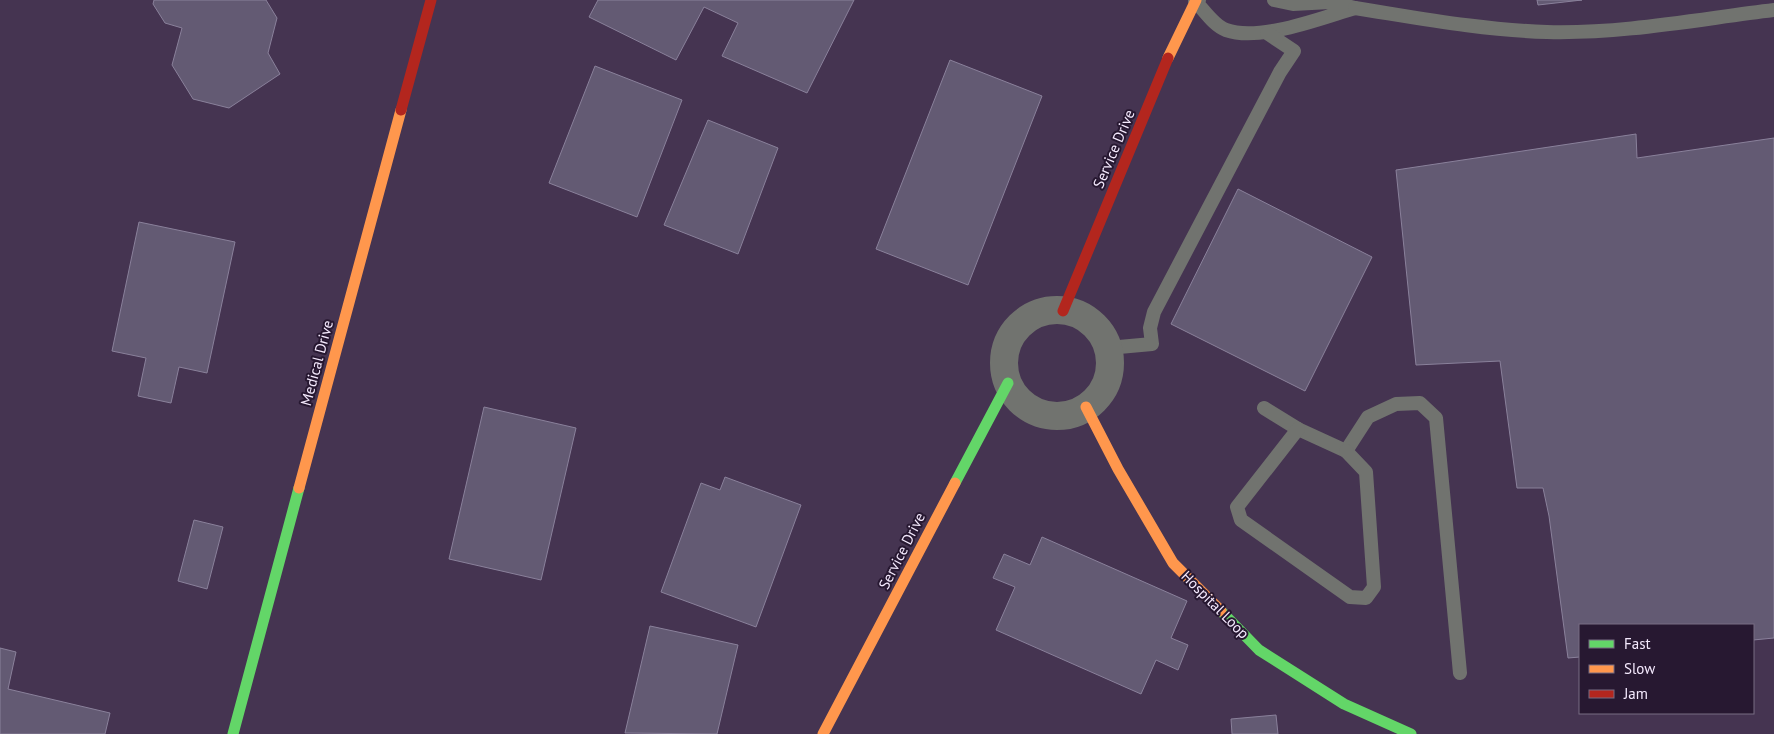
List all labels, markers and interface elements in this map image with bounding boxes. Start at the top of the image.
street label: Service Drive [1088,107,1139,191]
street label: Medical Drive [296,318,337,408]
street label: Service Drive [874,509,929,592]
street label: Hospital Loop [1177,567,1253,643]
legend [1579,624,1754,714]
text: Fast [1624,634,1651,653]
text: Slow [1624,659,1655,678]
text: Jam [1623,684,1648,703]

